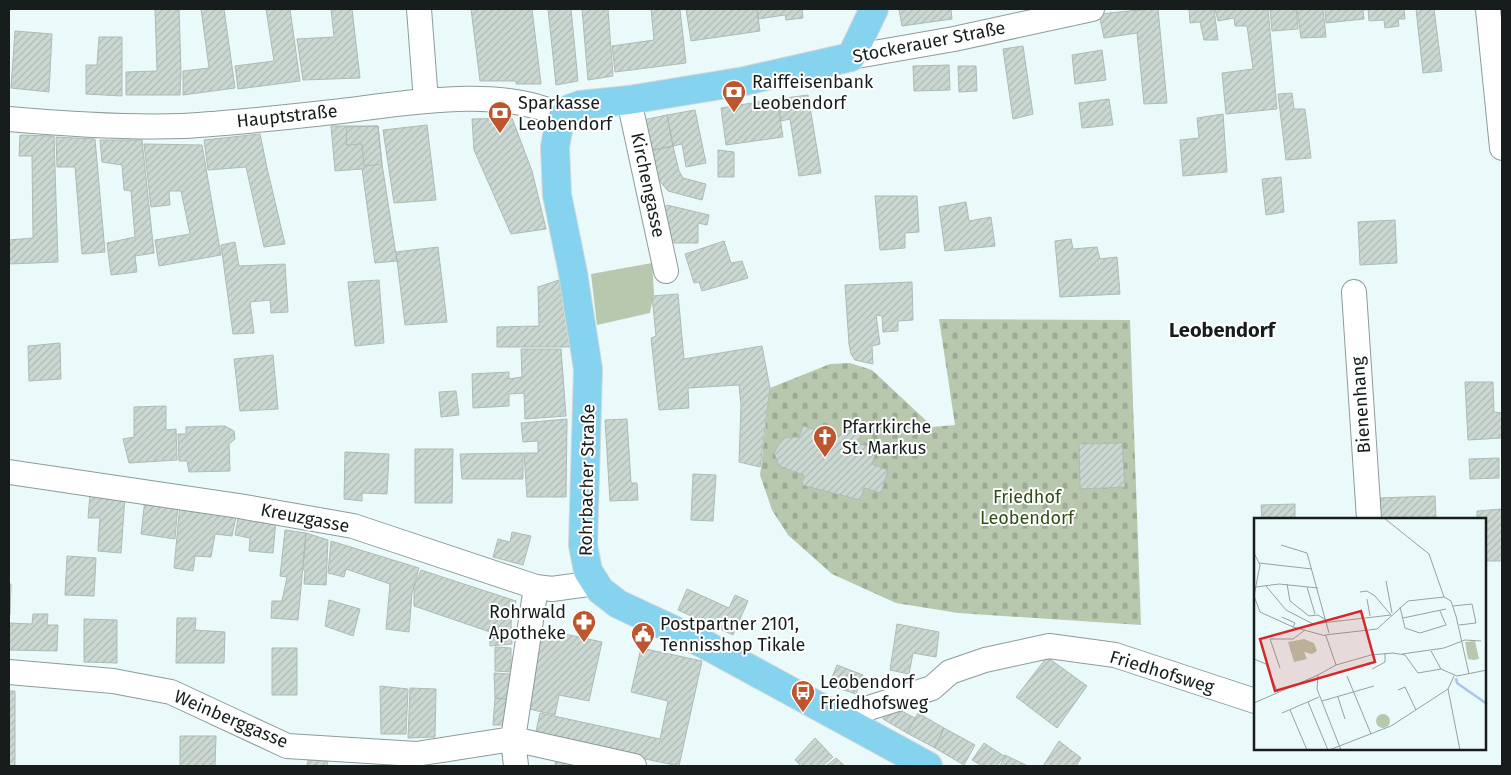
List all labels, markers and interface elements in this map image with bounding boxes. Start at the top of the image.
street label: Stockerauer Straße [851,16,1007,68]
place label: Raiffeisenbank Leobendorf [752,71,874,114]
bank icon: Raiffeisenbank Leobendorf [721,79,747,113]
place label: Sparkasse Leobendorf [518,92,614,135]
street label: Hauptstraße [236,100,338,132]
bank icon: Sparkasse Leobendorf [487,100,513,134]
street label: Kirchengasse [626,131,670,239]
district label: Leobendorf [1169,318,1277,342]
street label: Bienenhang [1347,355,1375,454]
street label: Rohrbacher Straße [575,404,599,556]
place label: Pfarrkirche St. Markus [842,416,931,459]
church icon: Pfarrkirche St. Markus [812,424,838,458]
park label: Friedhof Leobendorf [980,486,1076,529]
street label: Kreuzgasse [259,499,351,537]
inset map [1254,518,1486,750]
place label: Rohrwald Apotheke [489,601,566,644]
pharmacy icon: Rohrwald Apotheke [571,609,597,643]
place label: Postpartner 2101, Tennisshop Tikale [660,613,805,656]
public building icon: Postpartner 2101, Tennisshop Tikale [630,621,656,655]
street label: Friedhofsweg [1107,646,1218,699]
place label: Leobendorf Friedhofsweg [820,671,929,714]
bus stop icon: Leobendorf Friedhofsweg [790,679,816,713]
street label: Weinberggasse [171,685,291,753]

